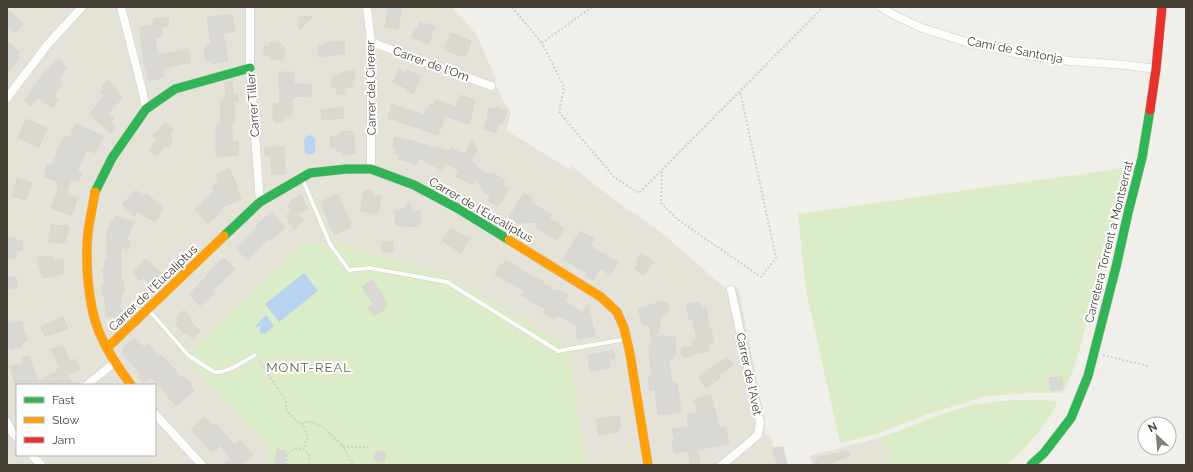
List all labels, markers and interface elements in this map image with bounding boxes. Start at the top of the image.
street label: Camí de Santonja [966,34,1064,66]
street label: Carrer del Cirerer [363,40,379,135]
street label: Carrer de l'Om [391,44,471,84]
street label: Carrer Tiller [244,72,262,138]
street label: Carretera Torrent a Montserrat [1082,159,1136,325]
street label: Carrer de l'Eucaliptus [427,175,536,246]
street label: Carrer de l'Eucaliptus [106,242,200,334]
street label: Carrer de l'Avet [733,331,765,417]
district label: MONT-REAL [266,360,352,375]
legend [16,384,156,456]
text: Fast [52,393,75,407]
text: Slow [52,413,79,427]
north arrow [1137,416,1177,456]
text: N [1146,420,1159,435]
text: Jam [52,433,75,447]

